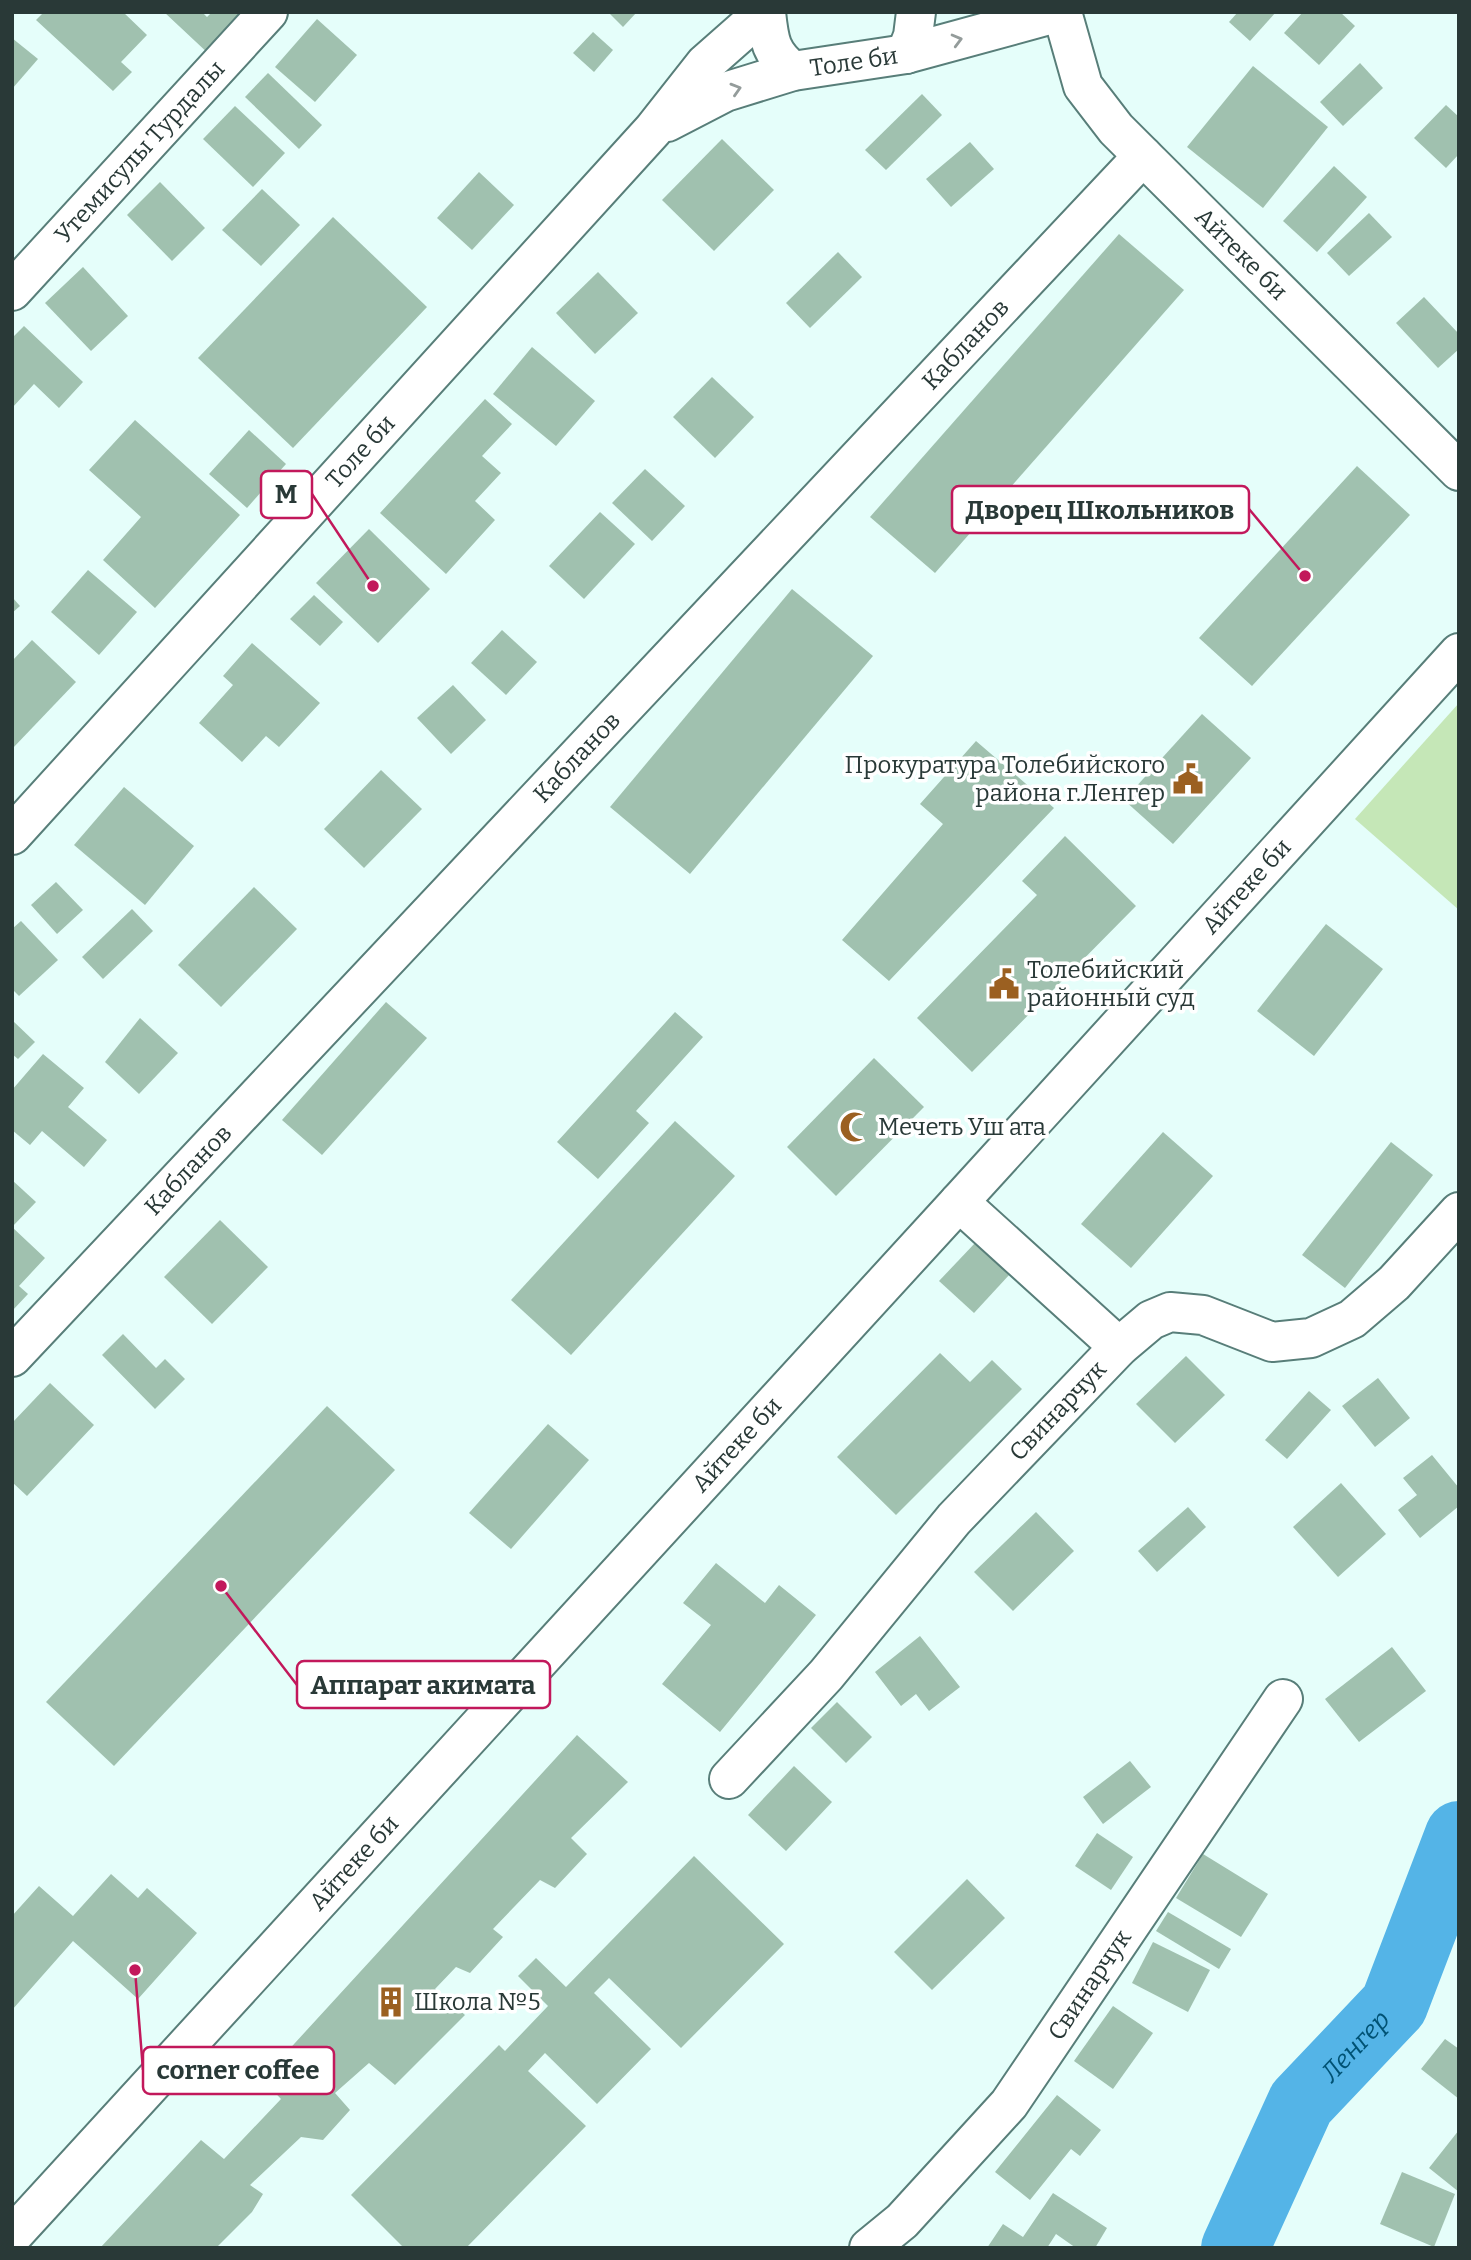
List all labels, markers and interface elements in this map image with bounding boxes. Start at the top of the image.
one-way arrow [951,34,963,49]
street label: Толе би [808,41,900,82]
street label: Утемисулы Турдалы [49,55,230,249]
one-way arrow [729,82,741,97]
street label: Айтеке би [1189,202,1293,306]
street label: Кабланов [917,293,1015,395]
street label: Толе би [320,410,401,494]
callout: M [261,471,312,518]
text: M [275,479,297,510]
callout: Дворец Школьников [952,486,1249,533]
text: Дворец Школьников [966,495,1234,526]
street label: Кабланов [528,706,626,808]
place label: Прокуратура Толебийского района г.Ленгер [845,751,1165,807]
public building icon: Прокуратура Толебийского района г.Ленгер [1171,762,1205,796]
street label: Айтеке би [1196,833,1297,940]
place label: Толебийский районный суд [1027,956,1195,1012]
public building icon: Толебийский районный суд [987,967,1021,1001]
mosque icon: Мечеть Уш ата [838,1110,872,1144]
place label: Мечеть Уш ата [878,1113,1046,1141]
street label: Кабланов [139,1119,237,1221]
street label: Свинарчук [1004,1355,1112,1466]
street label: Айтеке би [686,1392,787,1498]
callout: Аппарат акимата [297,1661,550,1708]
text: Аппарат акимата [310,1670,536,1701]
street label: Айтеке би [303,1810,404,1916]
street label: Свинарчук [1042,1924,1137,2045]
building icon: Школа №5 [374,1985,408,2019]
place label: Школа №5 [414,1988,541,2016]
water label: Ленгер [1313,2004,1396,2089]
callout: corner coffee [143,2047,334,2094]
text: corner coffee [157,2055,319,2086]

